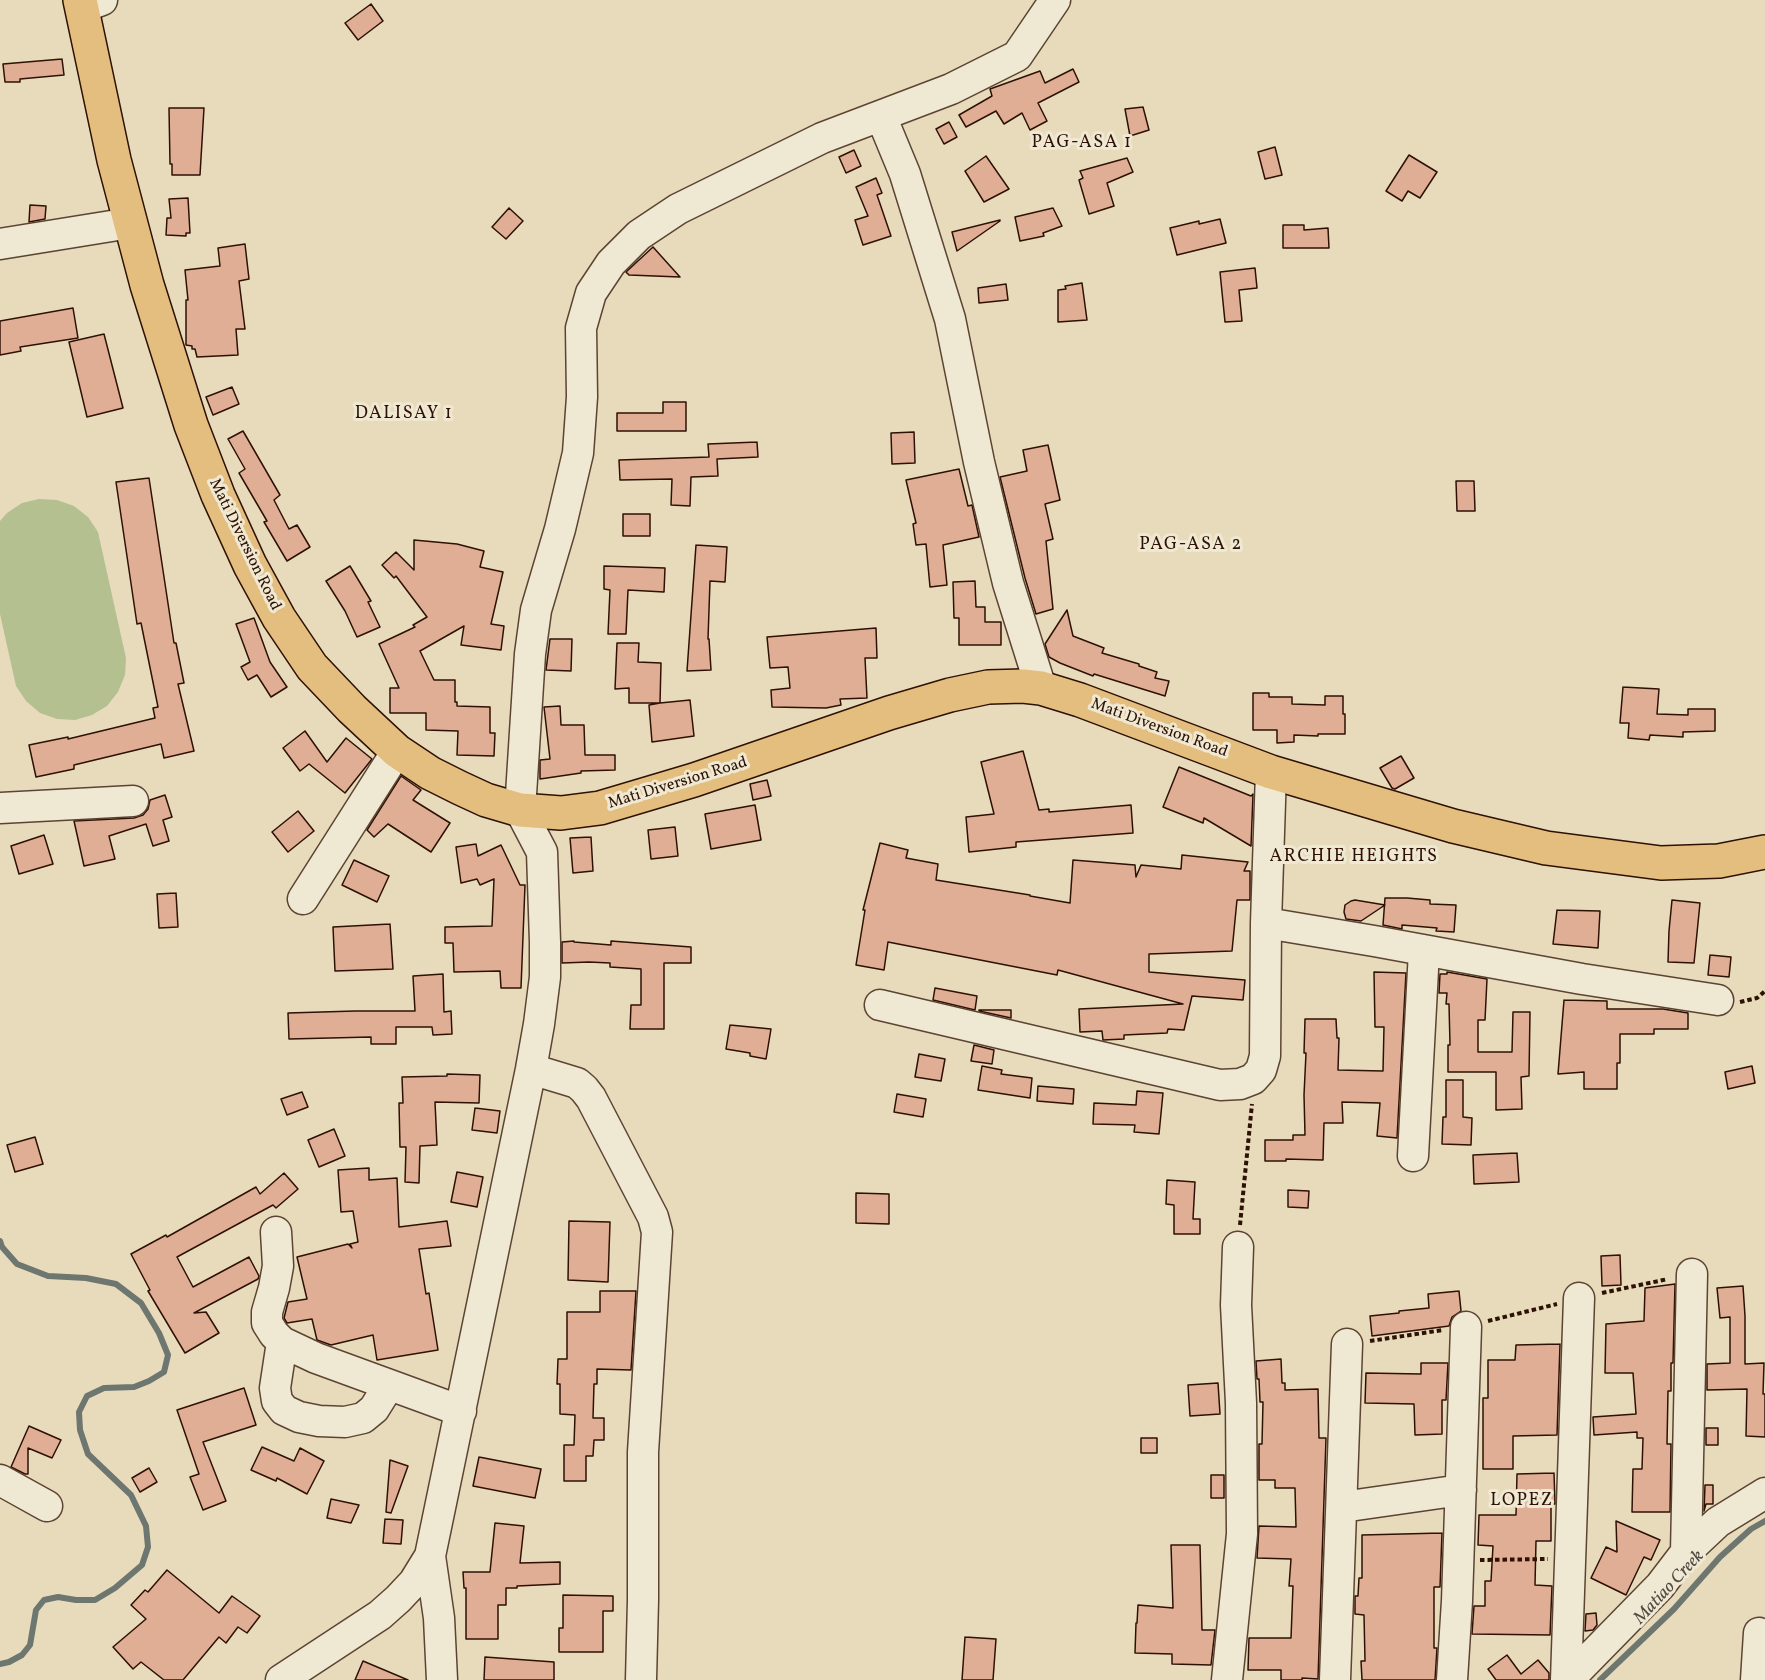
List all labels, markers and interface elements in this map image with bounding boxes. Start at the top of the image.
district label: PAG-ASA 1 [1032,133,1132,155]
district label: DALISAY 1 [355,404,453,426]
street label: Mati Diversion Road [204,476,284,614]
district label: PAG-ASA 2 [1139,535,1243,557]
street label: Mati Diversion Road [1088,695,1230,763]
street label: Mati Diversion Road [606,754,750,814]
district label: ARCHIE HEIGHTS [1270,847,1438,869]
district label: LOPEZ [1490,1491,1554,1513]
water label: Matiao Creek [1630,1546,1710,1630]

